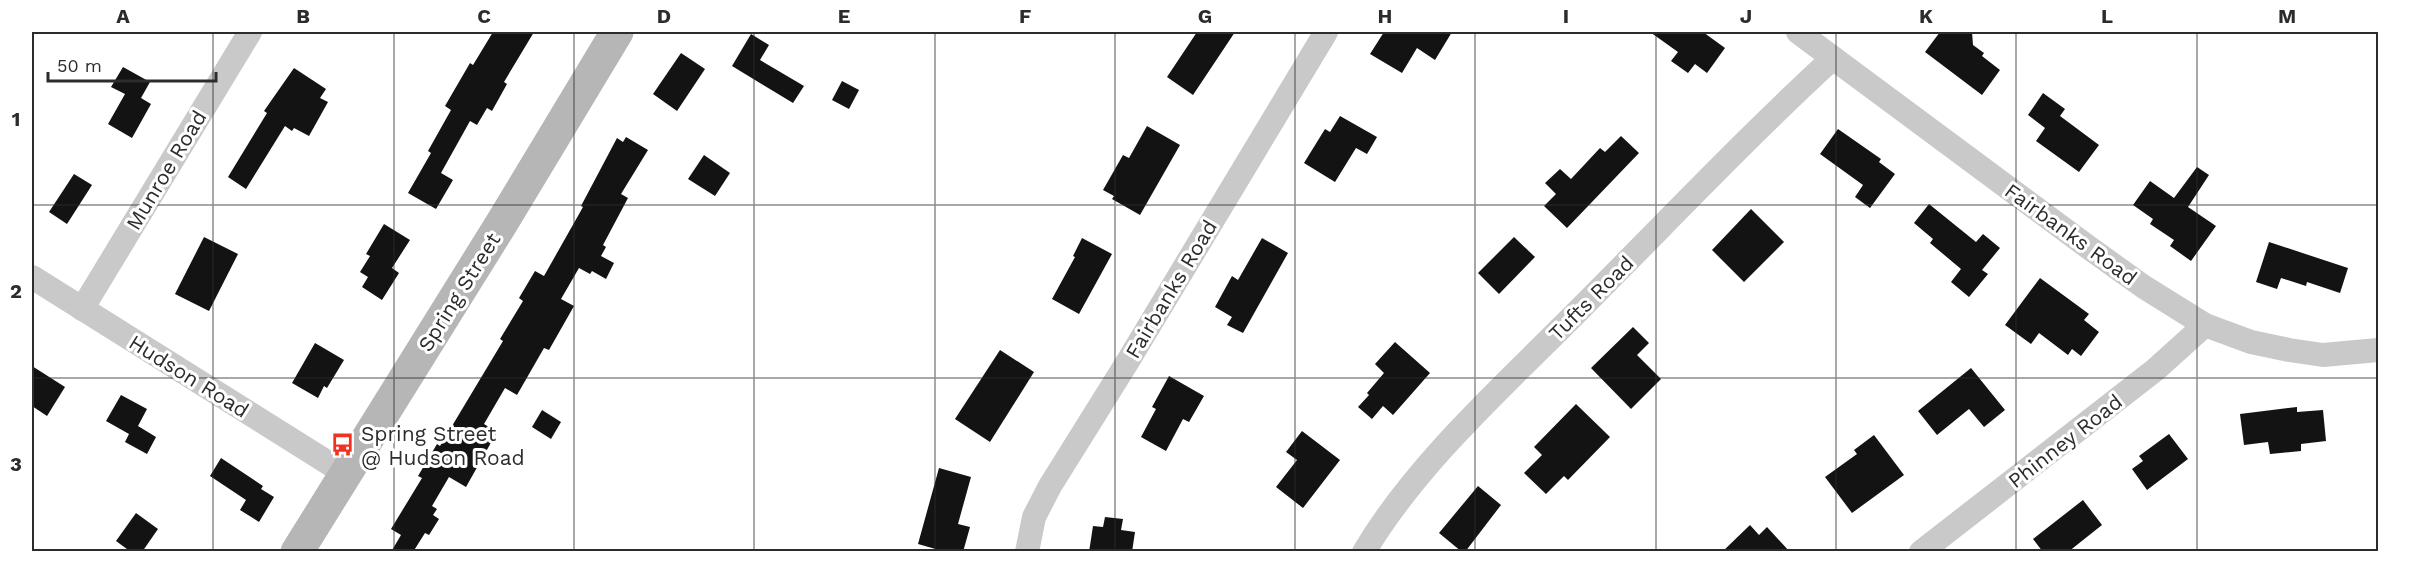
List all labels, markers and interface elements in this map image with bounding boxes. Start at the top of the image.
text: A [116,4,130,28]
text: B [296,4,310,28]
text: C [477,4,491,28]
text: D [657,4,671,28]
text: E [838,4,850,28]
text: F [1019,4,1031,28]
text: G [1198,4,1212,28]
text: H [1378,4,1392,28]
text: I [1563,4,1569,28]
text: J [1740,4,1752,28]
text: K [1919,4,1933,28]
text: L [2101,4,2113,28]
text: M [2278,4,2296,28]
scale bar [48,45,216,83]
text: 50 m [57,55,102,76]
street label: Munroe Road [120,106,212,234]
text: 1 [12,107,20,131]
street label: Fairbanks Road [2000,178,2142,290]
street label: Fairbanks Road [1120,215,1222,363]
street label: Spring Street [413,228,506,356]
street label: Tufts Road [1543,250,1639,346]
text: 2 [10,279,22,303]
street label: Hudson Road [125,329,253,423]
street label: Phinney Road [2003,389,2127,493]
place label: Spring Street @ Hudson Road [361,421,525,470]
bus stop icon: Spring Street @ Hudson Road [330,432,356,458]
text: 3 [10,452,22,476]

